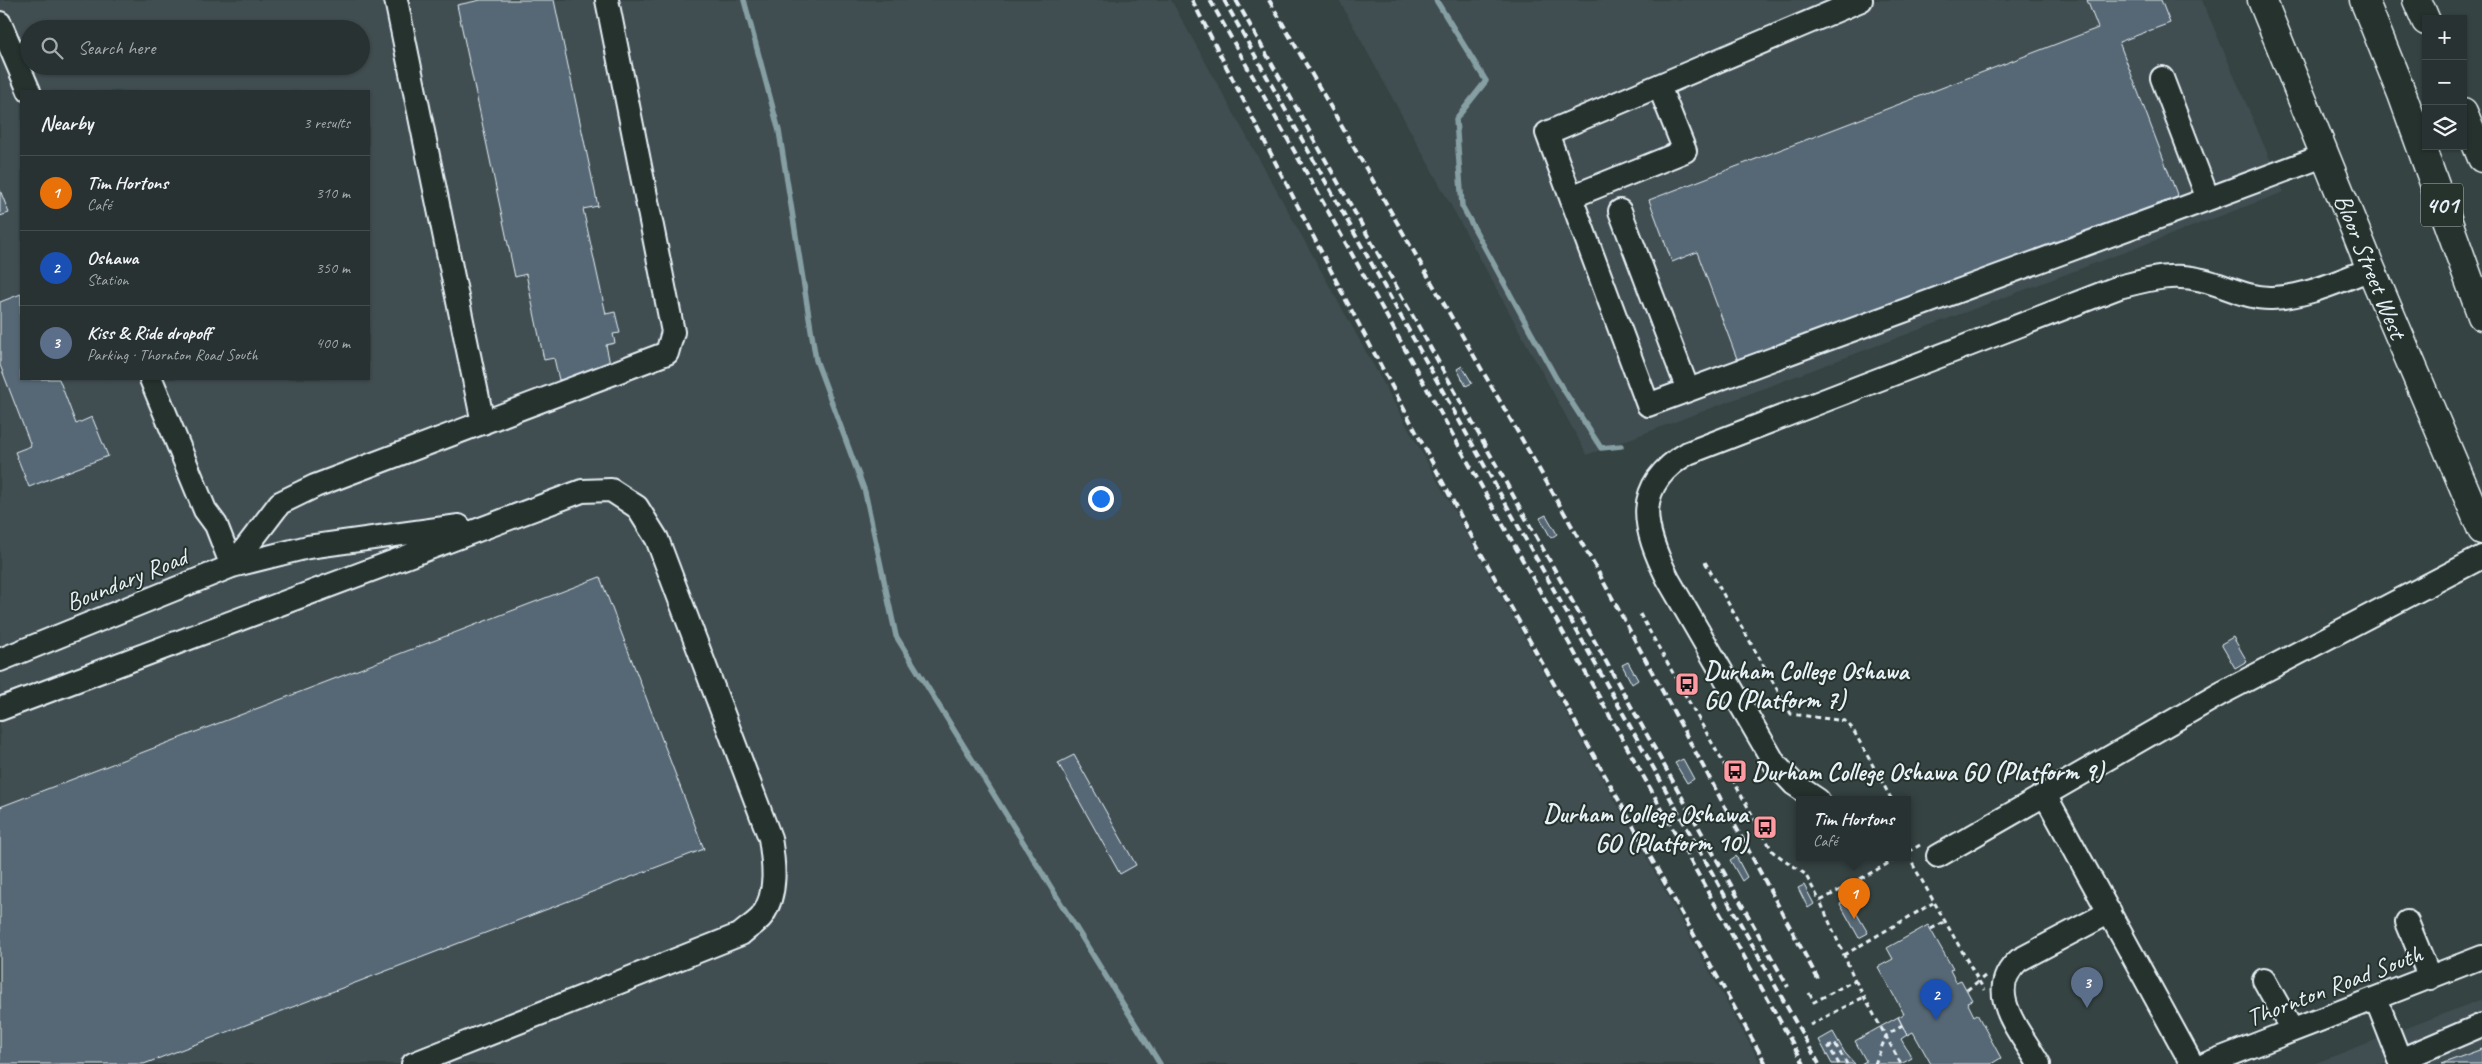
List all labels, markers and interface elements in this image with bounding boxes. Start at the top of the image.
map controls [2422,15,2467,150]
button: + [2422,15,2467,60]
search box [20,20,370,75]
icon: search [38,34,66,62]
text: Search here [78,36,155,60]
button: − [2422,60,2467,105]
button: layers [2422,105,2467,150]
text: Nearby [40,110,93,136]
text: 3 results [303,113,350,133]
text: Tim Hortons [87,171,168,195]
text: 1 [52,183,60,203]
text: 310 m [316,183,350,203]
road number: 401 [2421,184,2463,226]
street label: Bloor Street West [2327,189,2415,346]
text: Café [87,195,111,215]
text: Oshawa [87,246,138,270]
text: 2 [52,258,60,278]
text: 350 m [316,258,350,278]
text: Station [87,270,129,290]
text: Kiss & Ride dropoff [87,321,211,345]
text: 3 [52,333,60,353]
text: 400 m [316,333,350,353]
text: Parking · Thornton Road South [87,345,258,365]
your location [1088,486,1114,512]
street label: Boundary Road [61,540,195,619]
place label: Durham College Oshawa GO (Platform 7) [1704,655,1910,716]
bus stop icon: Durham College Oshawa GO (Platform 7) [1674,671,1700,697]
place label: Durham College Oshawa GO (Platform 9) [1752,756,2106,788]
bus stop icon: Durham College Oshawa GO (Platform 9) [1722,758,1748,784]
popup [1796,796,1911,861]
place label: Durham College Oshawa GO (Platform 10) [1543,798,1750,859]
text: Tim Hortons [1813,807,1894,831]
bus stop icon: Durham College Oshawa GO (Platform 10) [1752,814,1778,840]
text: Café [1813,831,1837,851]
pin: 1 [1838,878,1870,919]
street label: Thornton Road South [2242,937,2428,1034]
pin: 3 [2071,967,2103,1008]
pin: 2 [1920,979,1952,1020]

